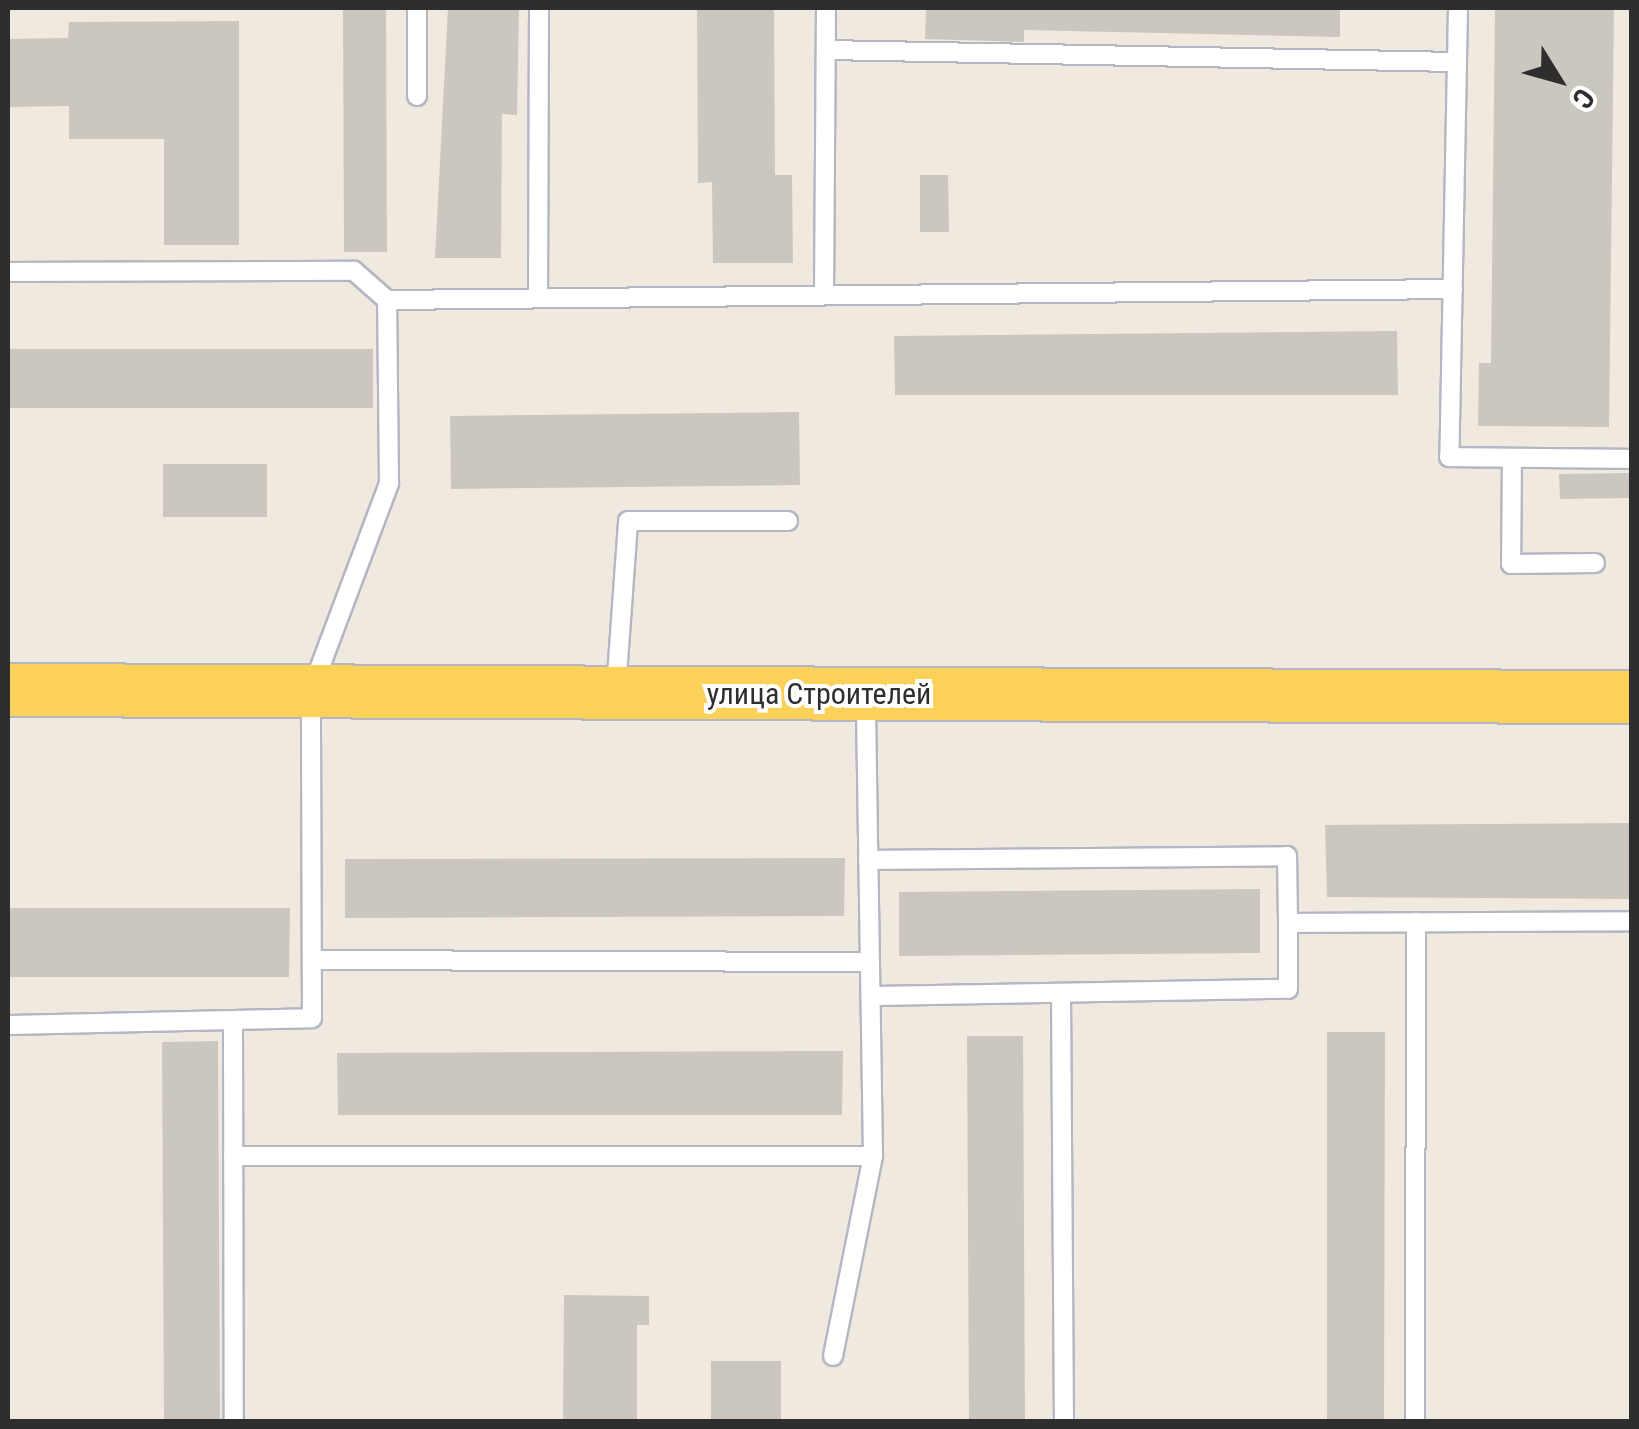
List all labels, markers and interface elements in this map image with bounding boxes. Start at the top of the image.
north arrow [1509,30,1609,130]
text: С [1565,82,1601,115]
street label: улица Строителей [707,676,931,712]

